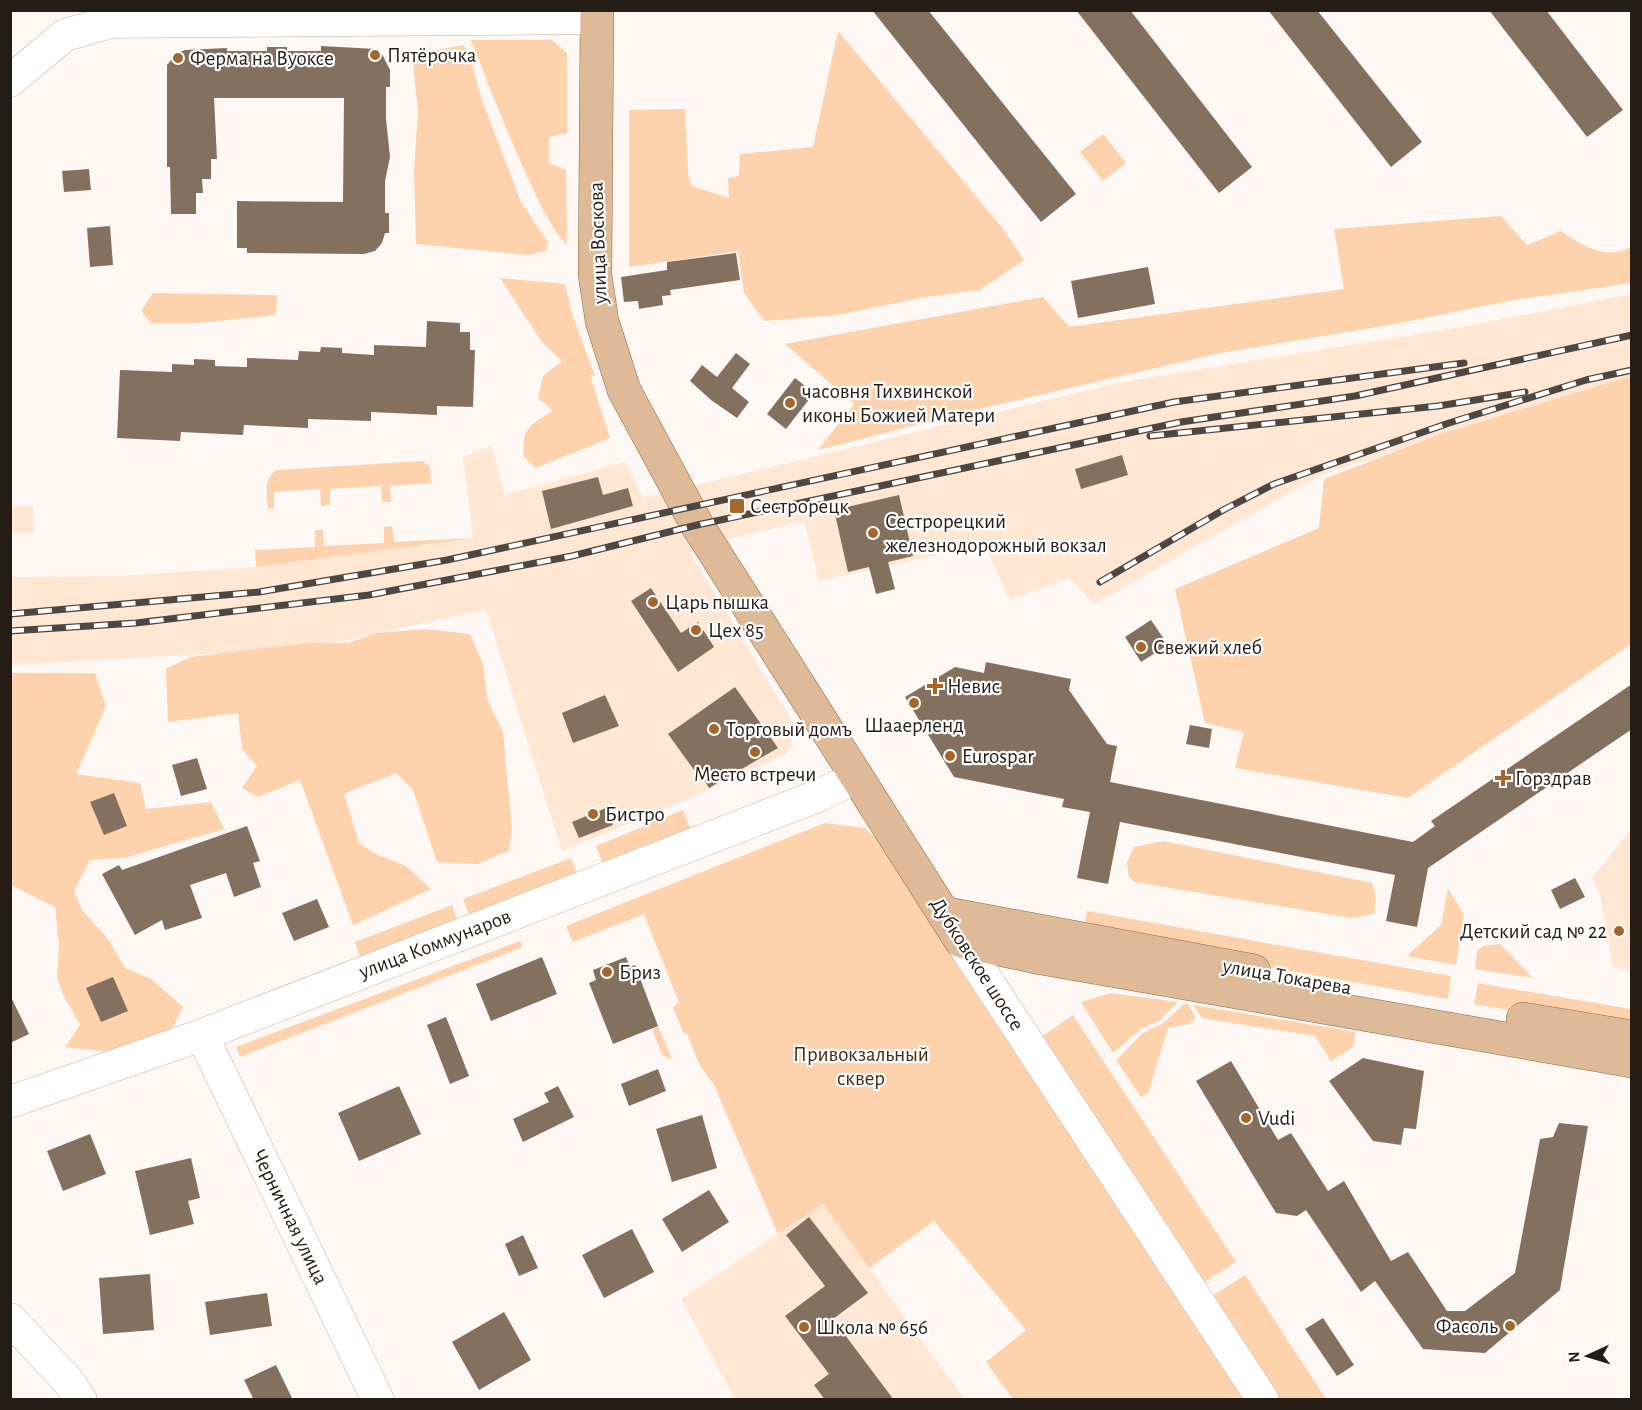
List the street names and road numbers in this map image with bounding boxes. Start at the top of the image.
street label: улица Воскова [585,181,611,305]
street label: Дубковское шоссе [926,894,1028,1034]
street label: улица Коммунаров [355,905,514,983]
street label: улица Токарева [1220,955,1353,999]
street label: Черничная улица [248,1146,332,1288]

